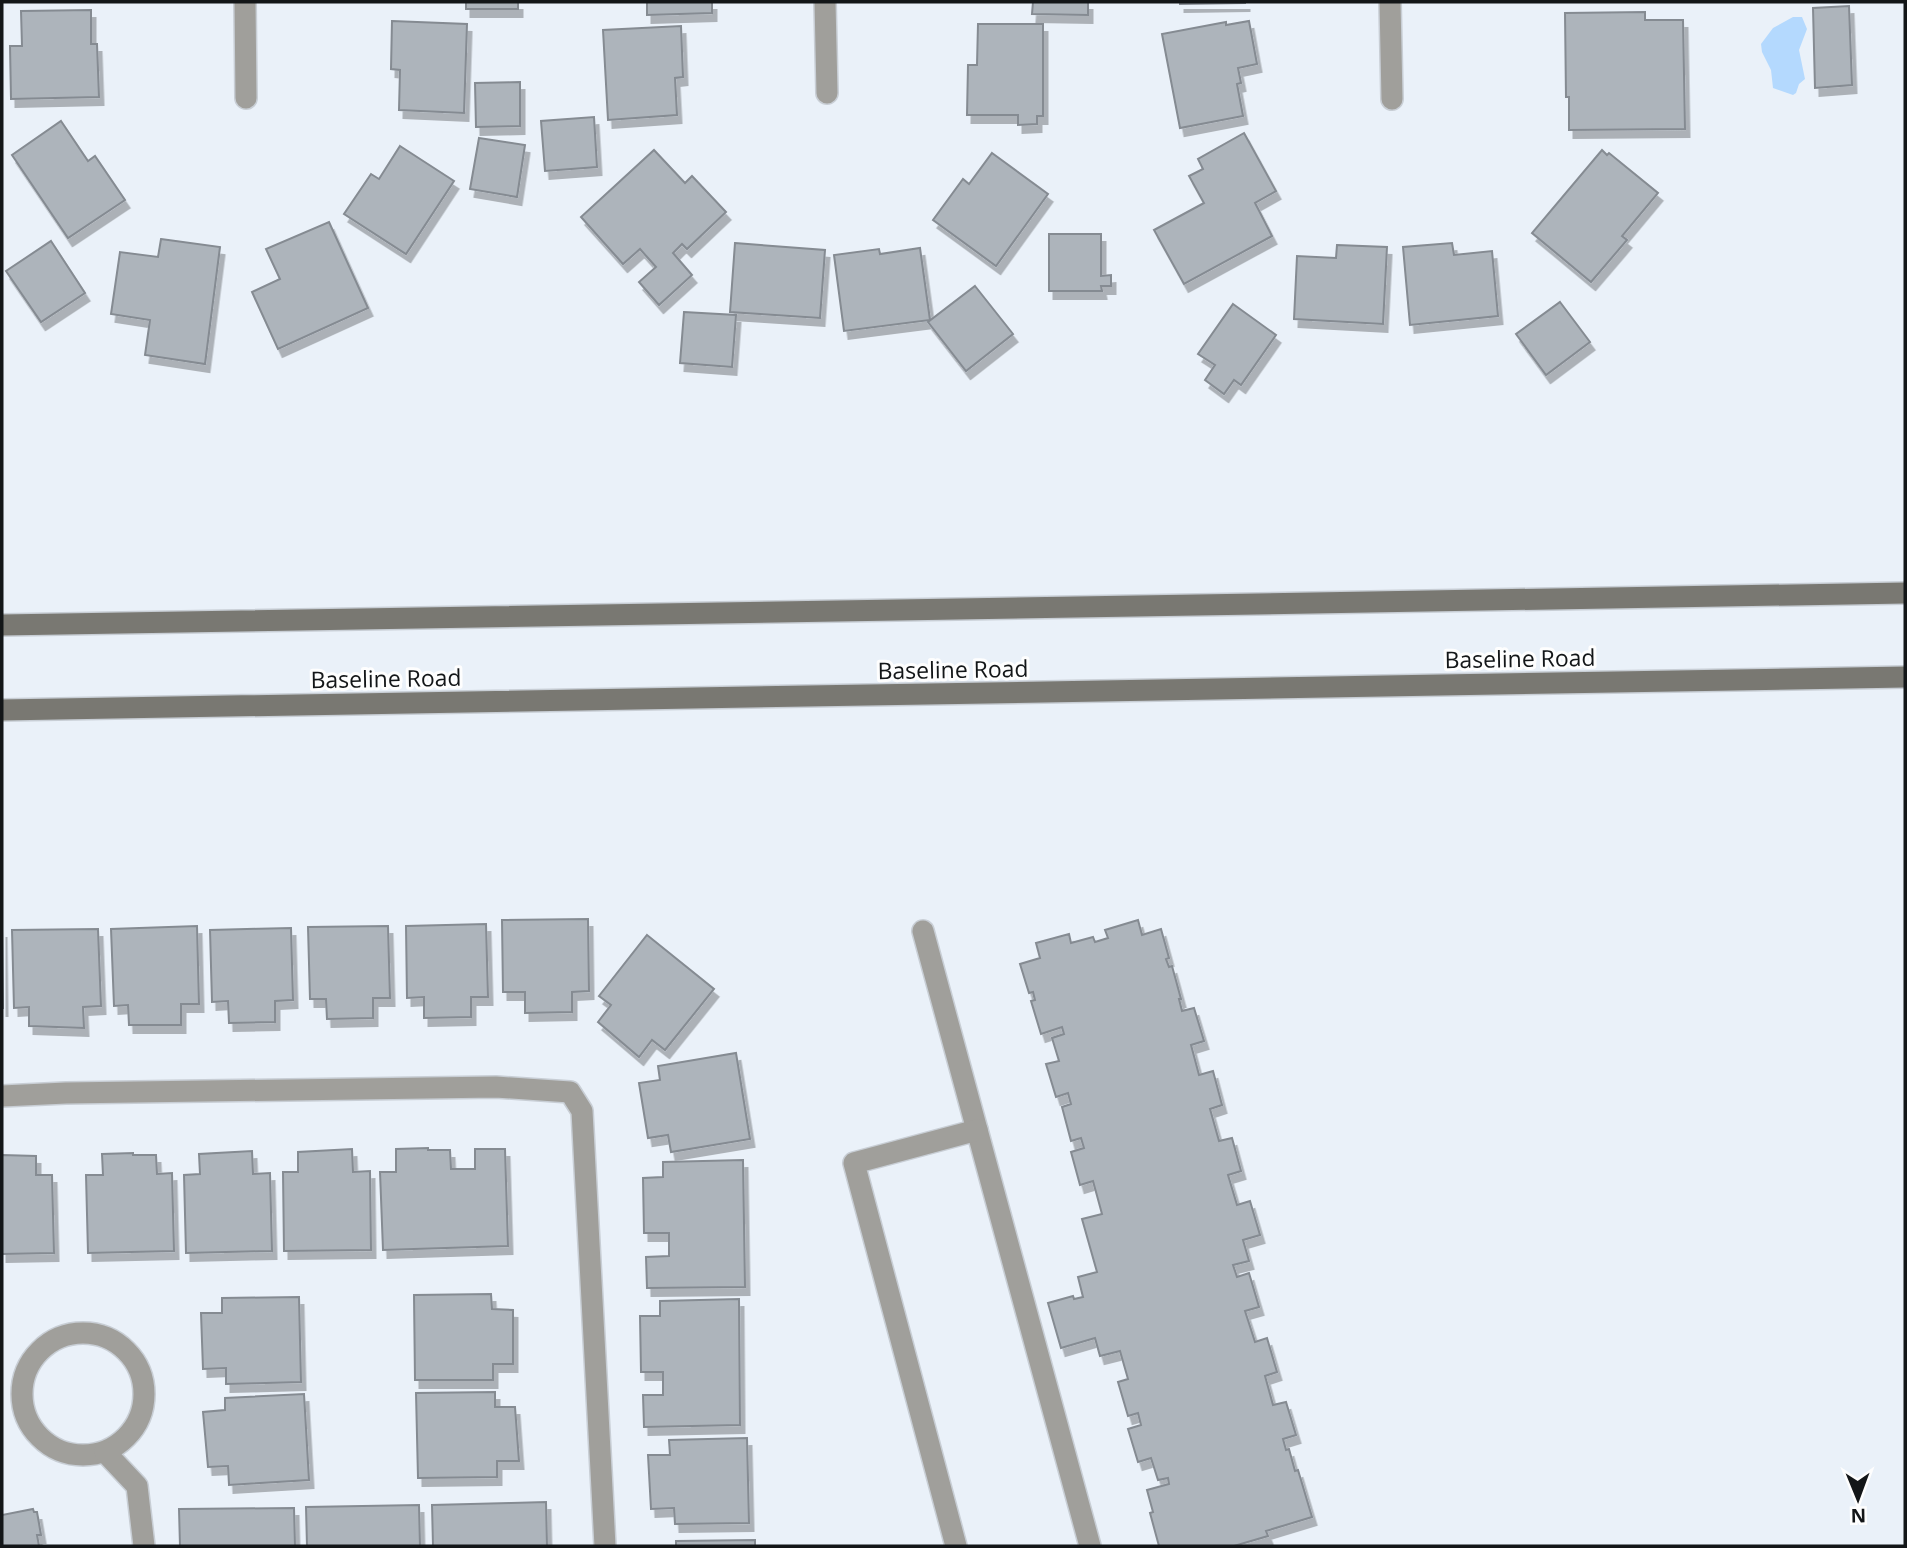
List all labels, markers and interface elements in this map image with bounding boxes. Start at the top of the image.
street label: Baseline Road [1444,641,1596,675]
street label: Baseline Road [877,652,1029,686]
street label: Baseline Road [310,661,462,695]
north arrow [1823,1464,1893,1534]
text: N [1850,1503,1866,1529]

